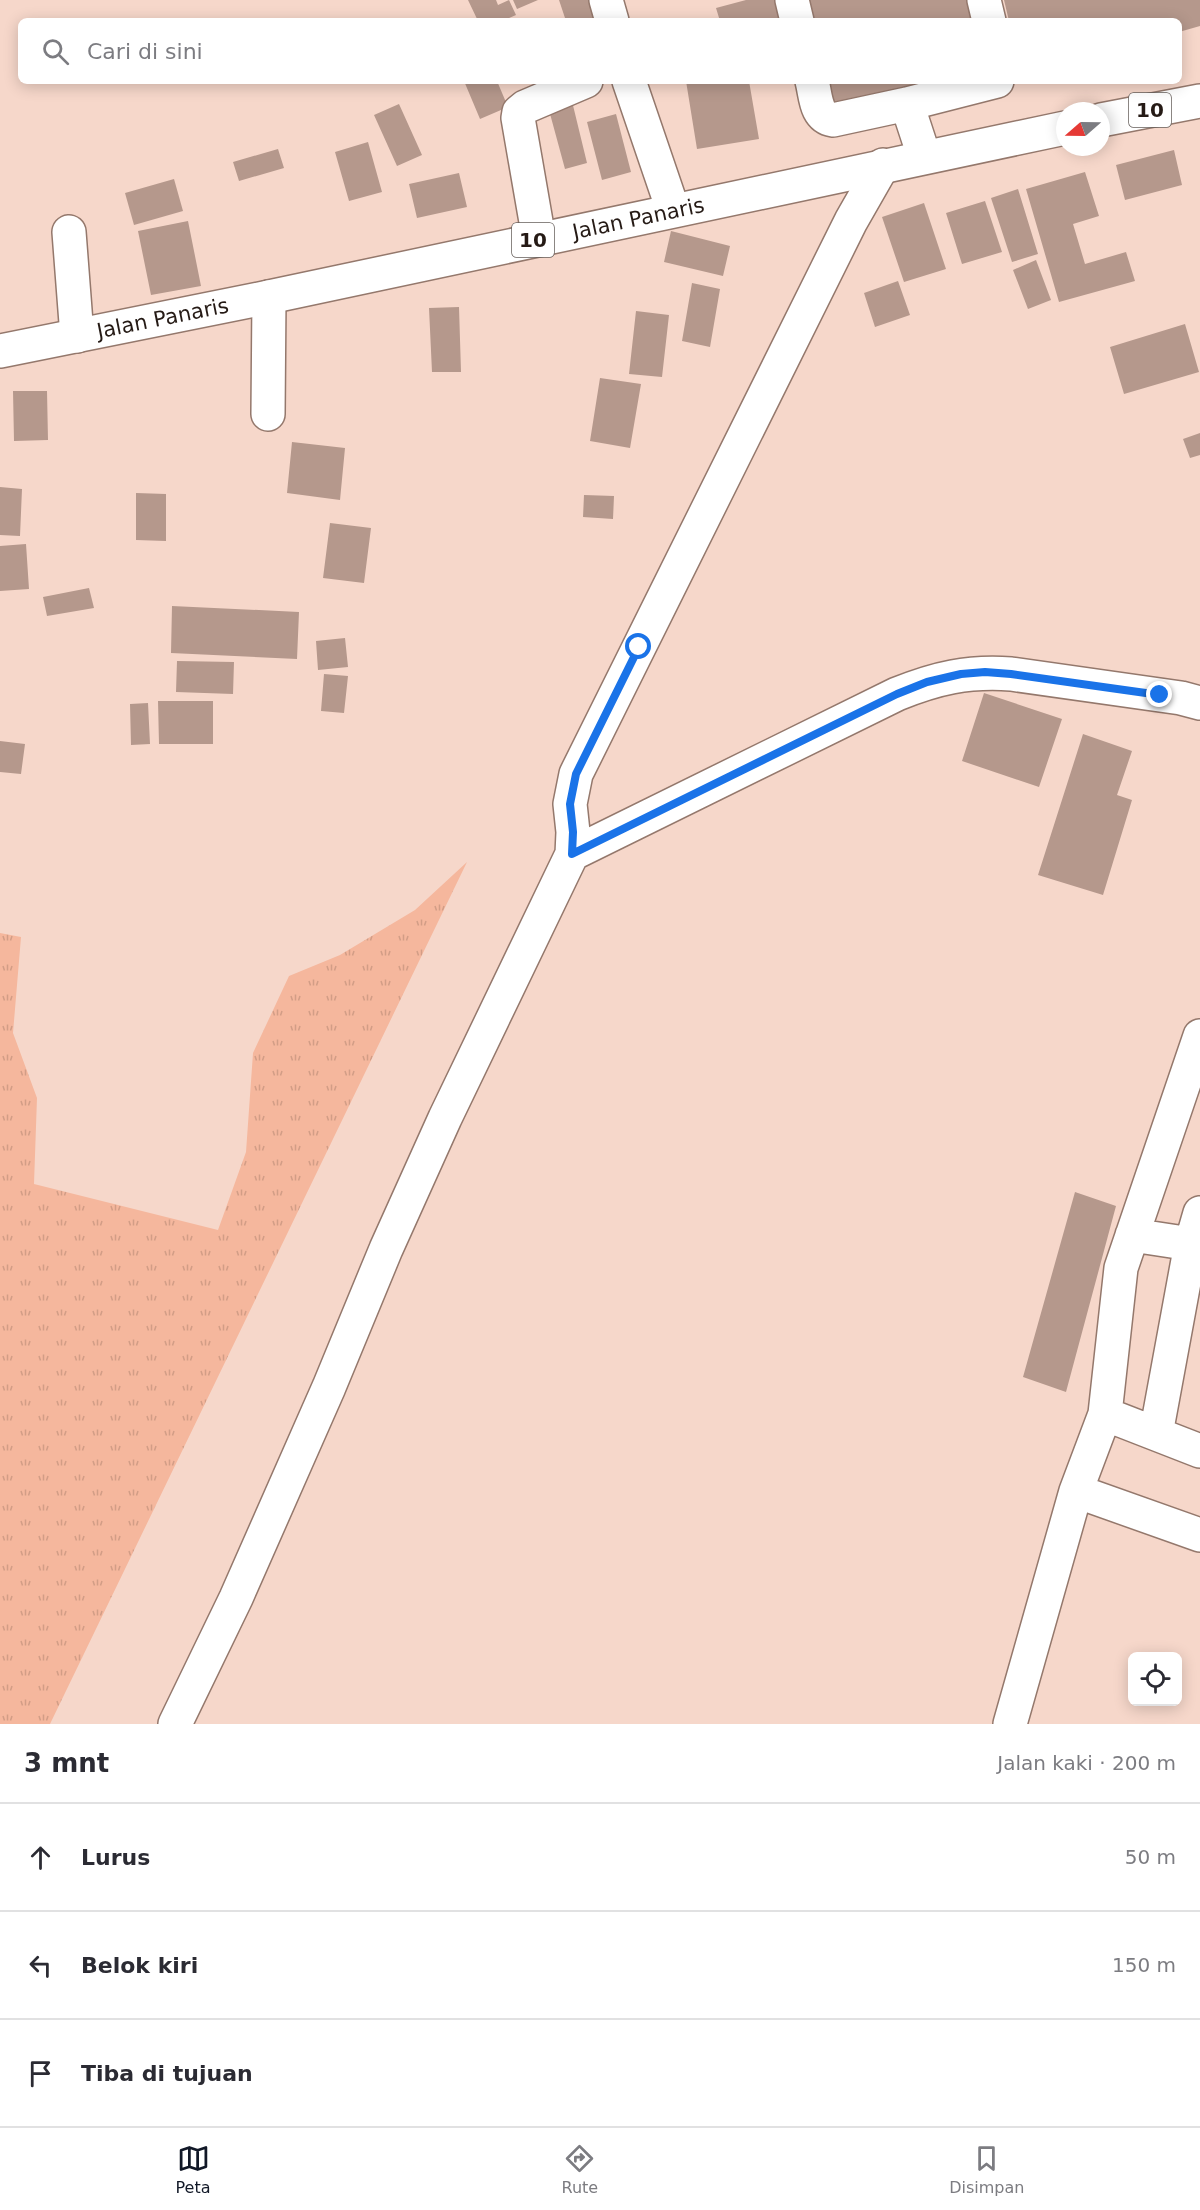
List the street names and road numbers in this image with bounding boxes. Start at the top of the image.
road number: 10 [1129,93,1171,127]
street label: Jalan Panaris [568,193,706,245]
road number: 10 [512,223,554,257]
street label: Jalan Panaris [93,293,231,344]

